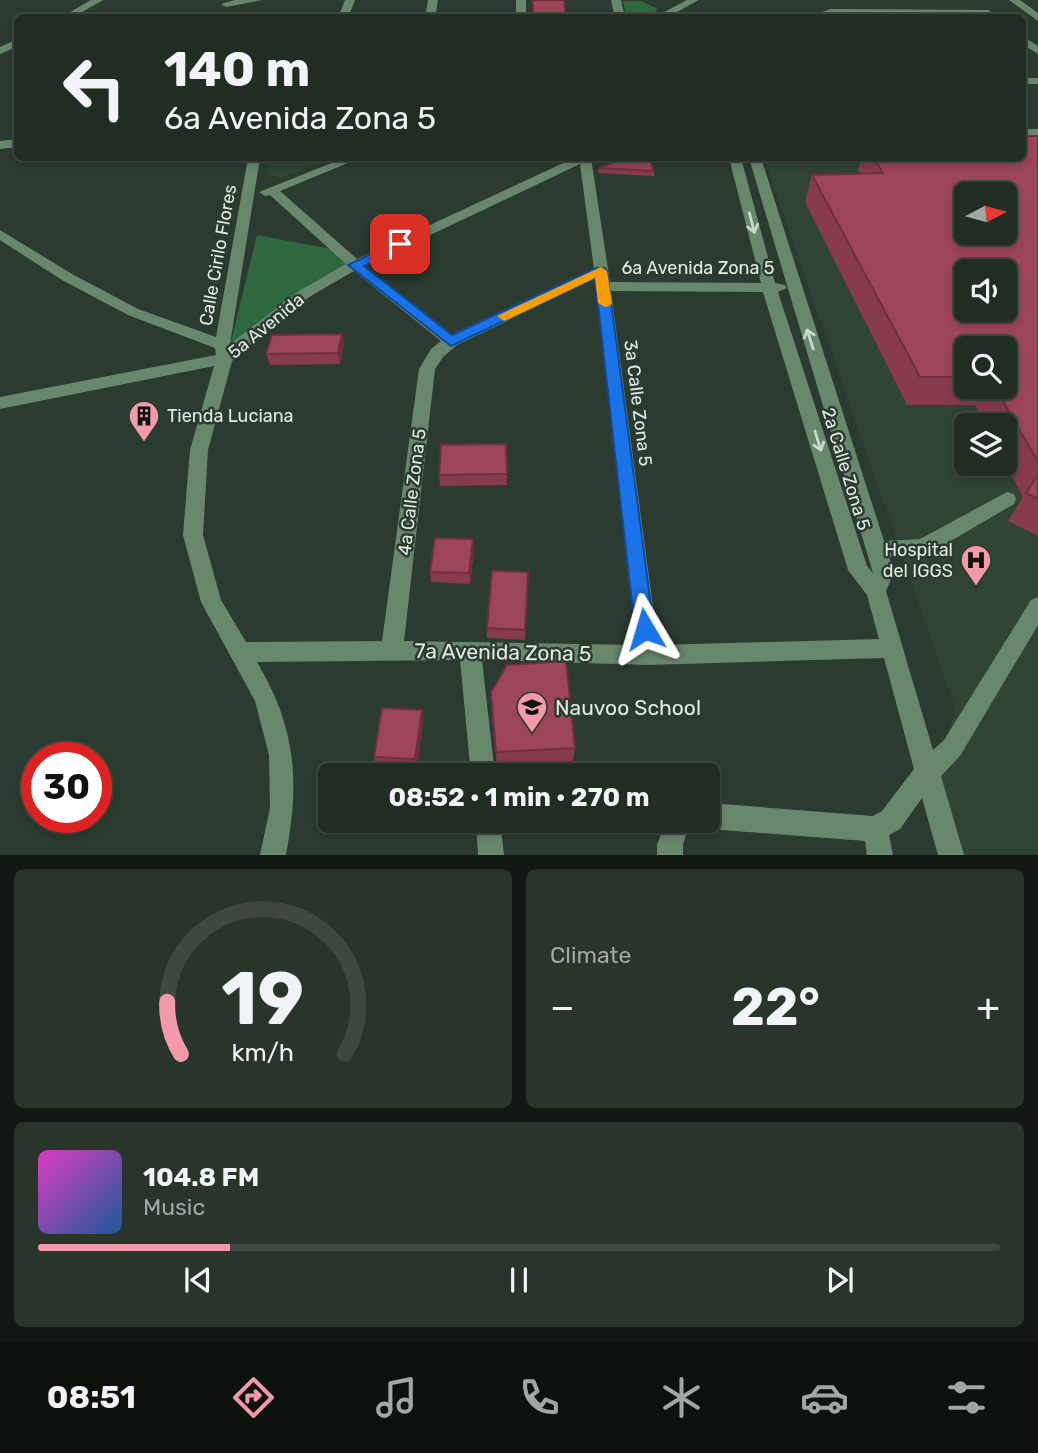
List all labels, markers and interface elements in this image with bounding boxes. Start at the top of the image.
text: 140 m [164,40,310,98]
icon: left [49,42,140,133]
text: 6a Avenida Zona 5 [164,99,436,137]
north arrow [954,182,1017,245]
map controls [954,182,1017,476]
street label: Calle Cirilo Flores [195,183,241,327]
one-way arrow [746,212,759,234]
pin [370,214,430,274]
icon: arrive [381,225,419,263]
street label: 6a Avenida Zona 5 [621,257,775,279]
button: sound [954,259,1017,322]
street label: 5a Avenida [223,289,309,363]
one-way arrow [803,329,815,351]
button: search [954,336,1017,399]
street label: 3a Calle Zona 5 [619,339,657,467]
building icon: Tienda Luciana [127,399,161,443]
place label: Tienda Luciana [167,405,294,427]
street label: 2a Calle Zona 5 [817,405,875,533]
button: layers [954,413,1017,476]
street label: 4a Calle Zona 5 [393,427,431,557]
one-way arrow [812,430,825,452]
place label: Hospital del IGGS [883,539,953,582]
hospital icon: Hospital del IGGS [959,543,993,587]
position arrow [608,592,682,666]
street label: 7a Avenida Zona 5 [414,638,592,666]
school or university icon: Nauvoo School [515,690,549,734]
place label: Nauvoo School [555,695,701,720]
speed limit sign: 30 [21,742,112,833]
text: 08:52 · 1 min · 270 m [388,782,650,813]
text: Climate [550,941,631,969]
text: 19 [222,957,304,1043]
text: 22° [731,976,820,1038]
text: − [550,984,575,1030]
text: + [976,984,1000,1030]
text: km/h [232,1038,294,1067]
text: 104.8 FM [143,1162,259,1193]
text: Music [143,1193,205,1221]
icon: previous [179,1261,217,1299]
icon: pause [500,1261,538,1299]
icon: next [821,1261,859,1299]
icon: directions [229,1373,278,1422]
icon: music [372,1373,421,1422]
icon: phone [515,1373,564,1422]
icon: climate [657,1373,706,1422]
icon: car [800,1373,849,1422]
icon: filters [942,1373,991,1422]
text: 08:51 [47,1378,136,1416]

